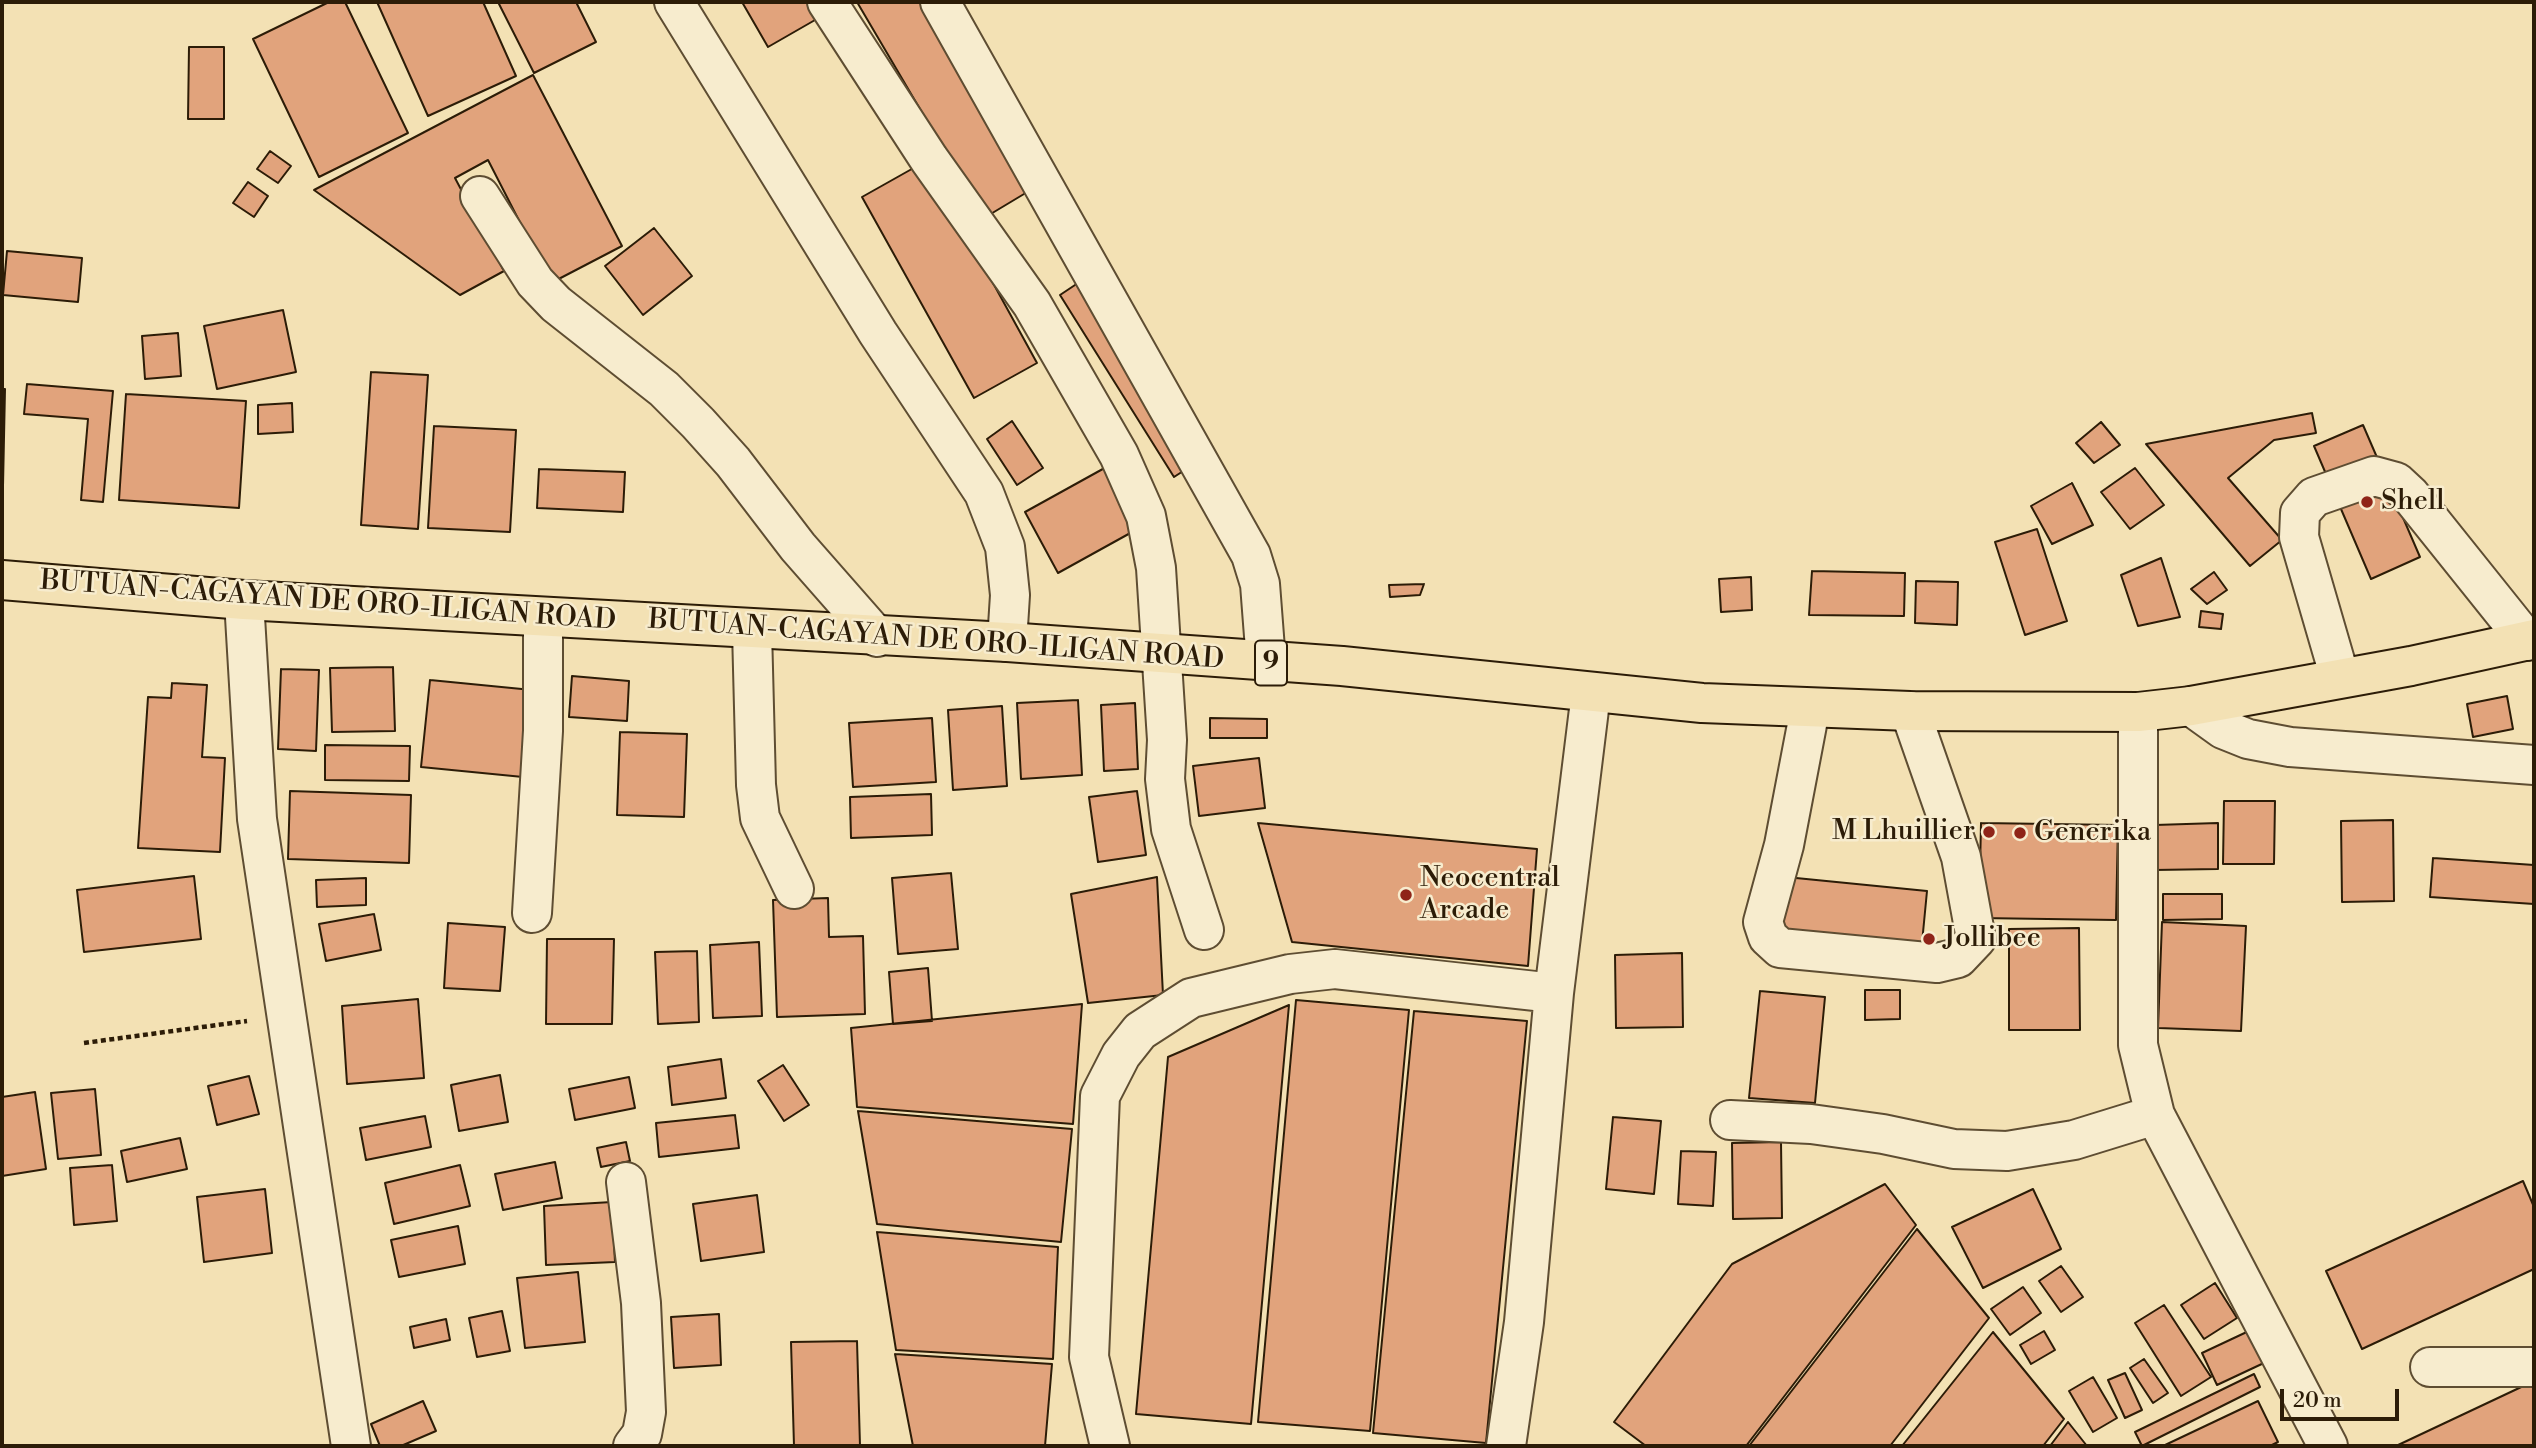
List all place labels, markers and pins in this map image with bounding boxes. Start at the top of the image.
place label: Shell [2381,485,2444,519]
marker: Shell [2359,494,2375,510]
place label: M Lhuillier [1832,815,1975,849]
place label: Generika [2034,816,2151,850]
marker: M Lhuillier [1981,824,1997,840]
marker: Generika [2012,825,2028,841]
place label: Neocentral Arcade [1420,862,1560,928]
marker: Neocentral Arcade [1398,887,1414,903]
place label: Jollibee [1943,922,2041,956]
marker: Jollibee [1921,931,1937,947]

